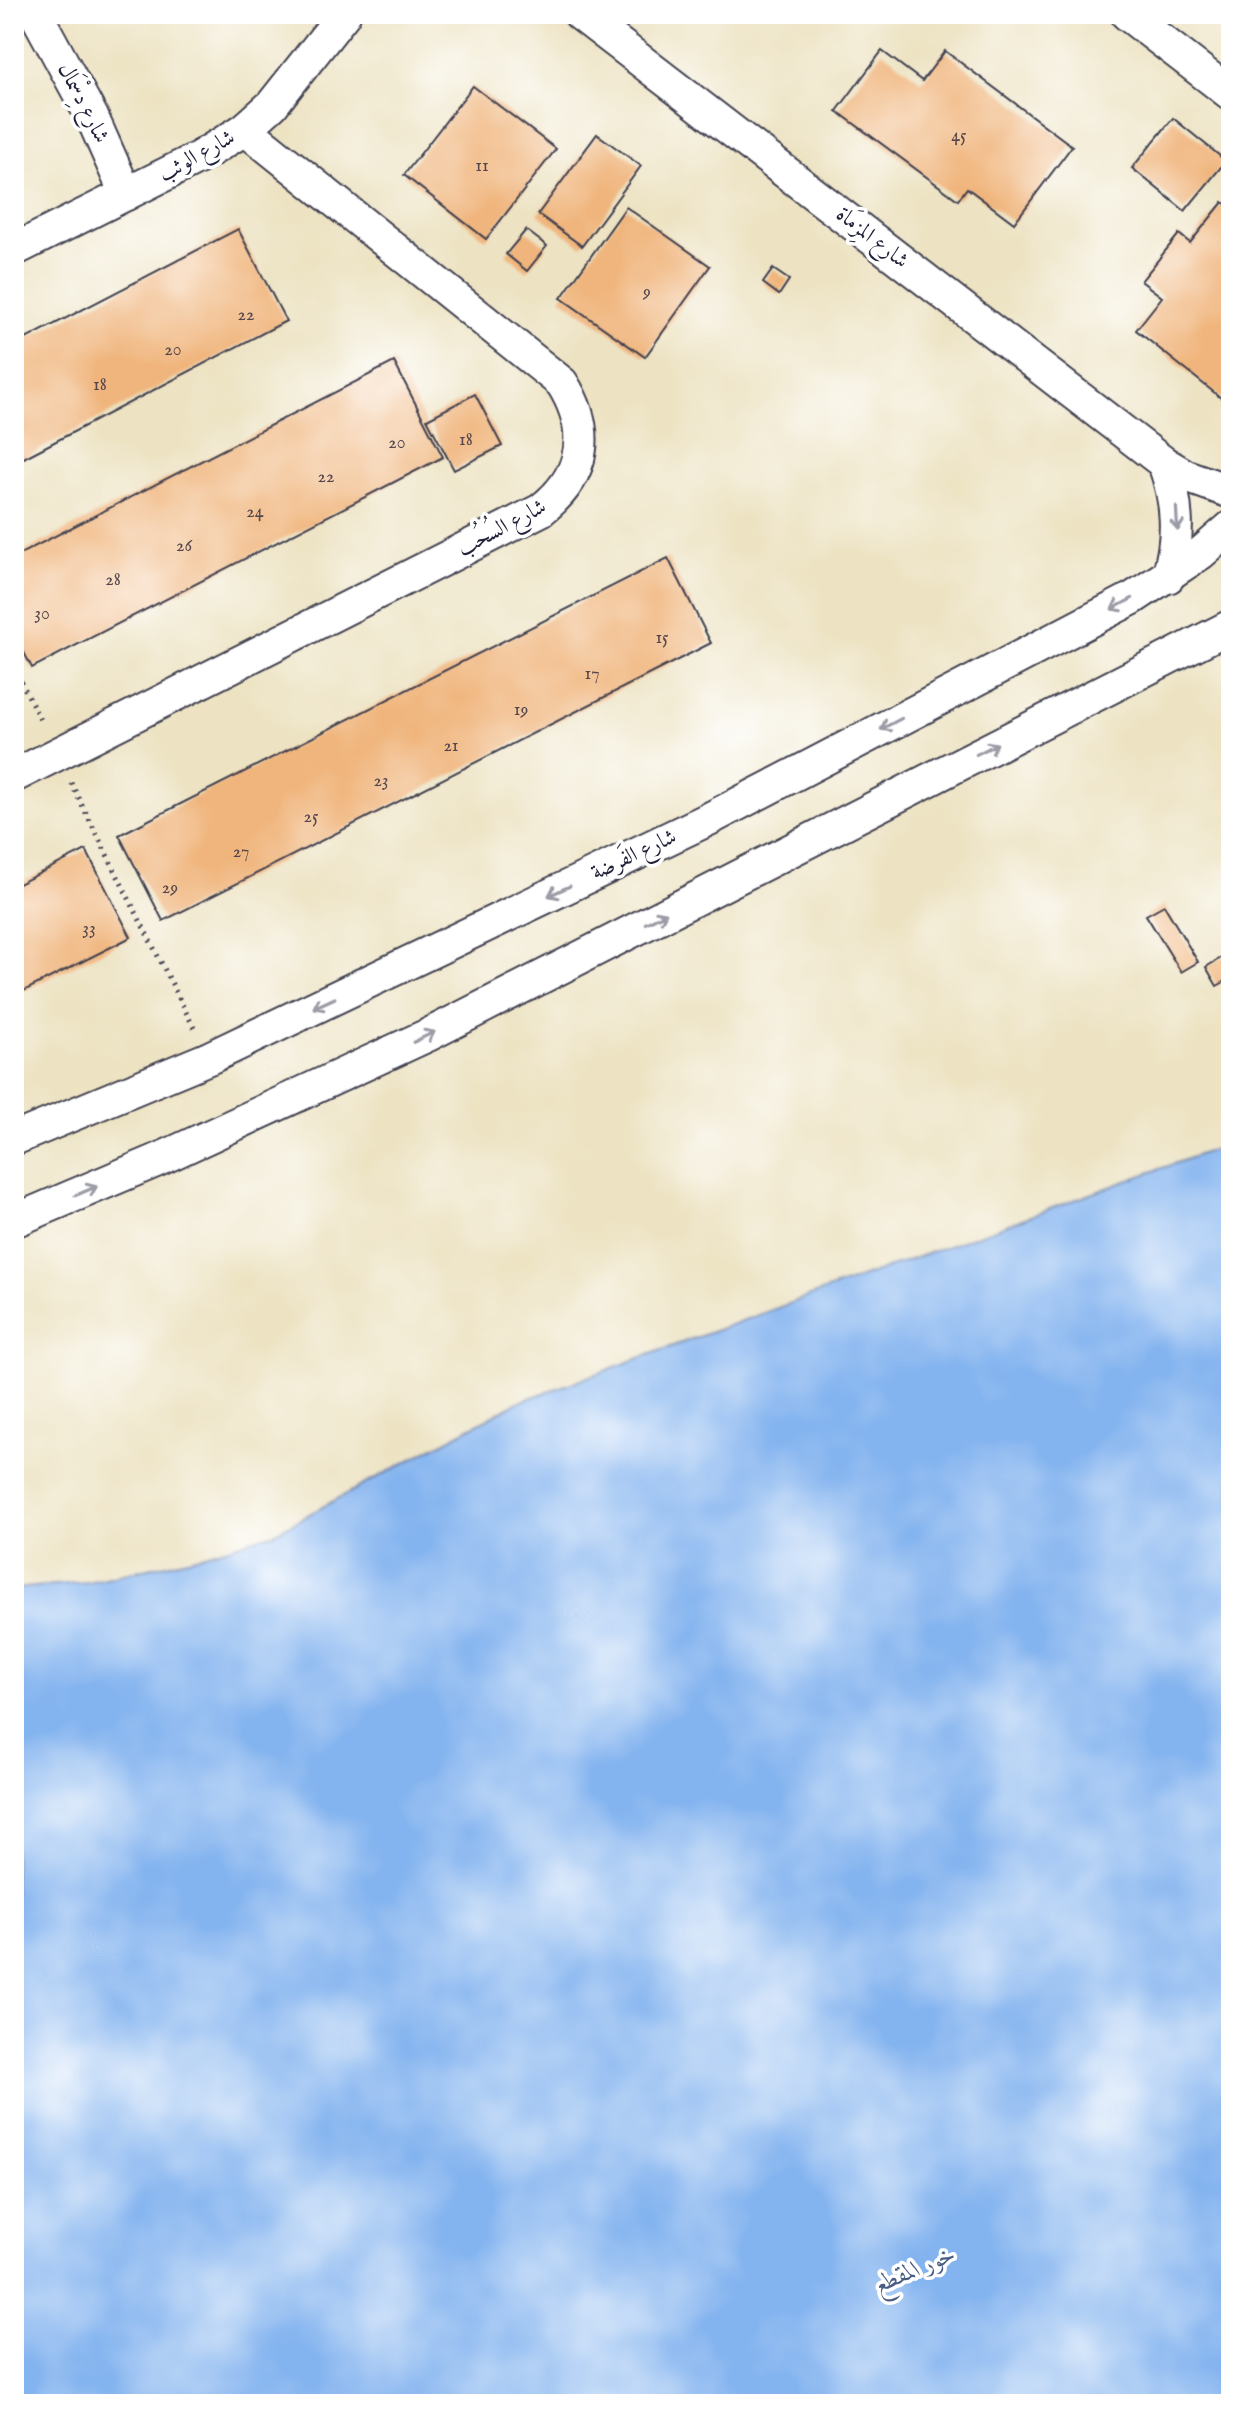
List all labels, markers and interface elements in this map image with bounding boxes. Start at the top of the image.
street label: شارع دِسْمَال [48,56,119,149]
street label: شارع الوثب [154,124,242,191]
house number: 45 [951,125,967,148]
house number: 11 [475,155,489,178]
street label: شارع المِزمَاة [828,198,916,278]
house number: 9 [642,281,651,304]
house number: 22 [238,304,254,327]
house number: 20 [164,339,182,362]
house number: 18 [93,374,107,397]
house number: 18 [459,429,473,452]
house number: 20 [388,432,406,455]
house number: 22 [318,466,334,489]
street label: شارع السُحُب [450,488,553,566]
house number: 24 [246,501,264,524]
one-way arrow [1169,506,1184,532]
house number: 26 [176,535,192,558]
house number: 28 [105,569,121,592]
one-way arrow [1110,597,1134,613]
house number: 30 [34,603,50,626]
house number: 15 [655,627,669,650]
house number: 17 [584,663,600,686]
house number: 19 [514,699,528,722]
one-way arrow [880,717,904,733]
house number: 21 [443,735,459,758]
one-way arrow [975,741,999,757]
house number: 23 [373,770,389,793]
house number: 25 [304,806,319,829]
street label: شارع الفَرضة [585,820,683,890]
house number: 27 [233,841,249,864]
house number: 29 [162,877,178,900]
one-way arrow [547,884,571,899]
one-way arrow [643,910,667,926]
house number: 33 [82,918,96,941]
one-way arrow [312,996,336,1011]
one-way arrow [412,1028,436,1044]
one-way arrow [73,1182,98,1197]
water label: خور المقطع [869,2239,963,2306]

